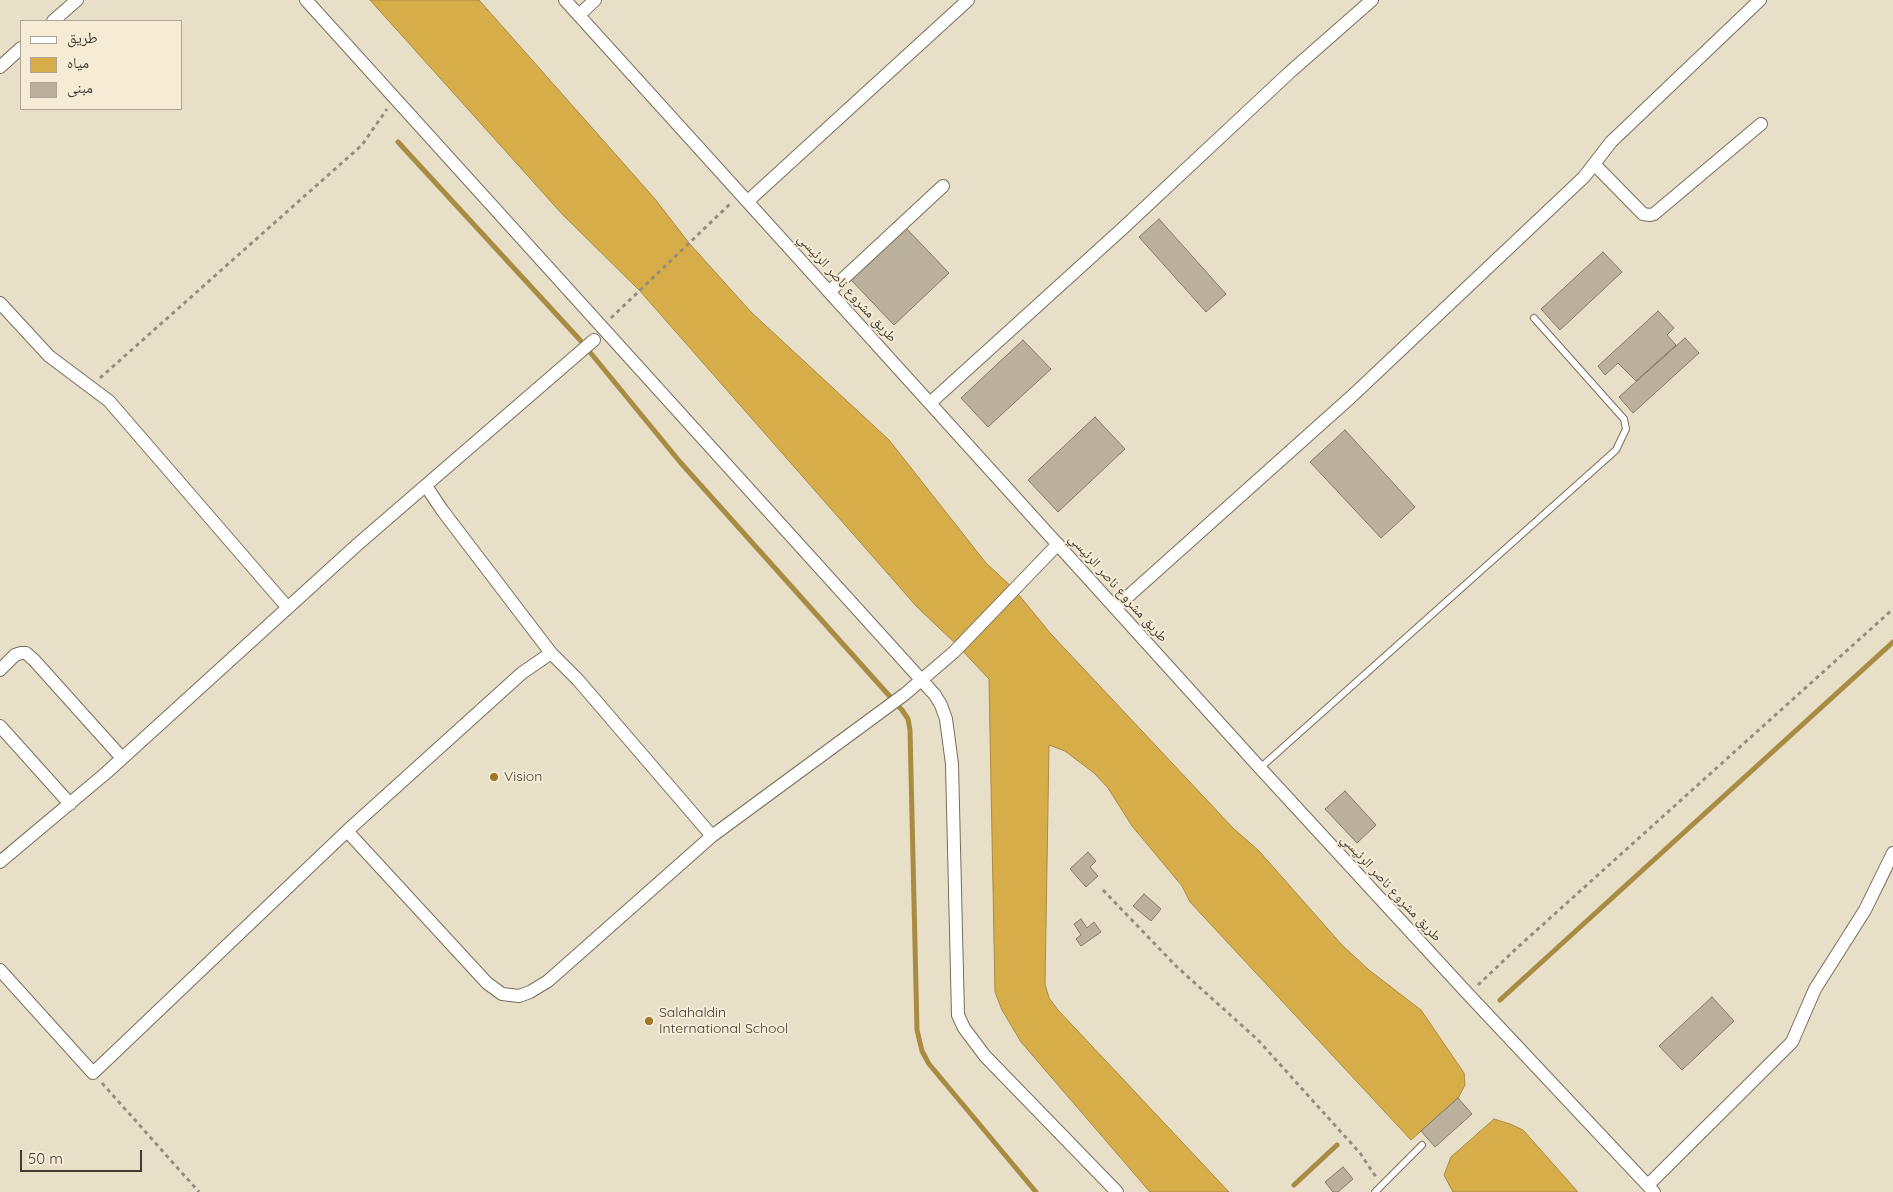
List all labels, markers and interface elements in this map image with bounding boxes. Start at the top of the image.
legend [20,20,182,110]
text: طريق [67,28,98,47]
text: مياه [67,53,89,72]
text: مبنى [67,78,93,97]
street label: طريق مشروع ناصر الرئيسي [794,230,900,346]
street label: طريق مشروع ناصر الرئيسي [1065,530,1171,646]
place label: Vision [504,769,542,785]
marker: Vision [488,771,500,783]
street label: طريق مشروع ناصر الرئيسي [1337,831,1445,945]
place label: Salahaldin International School [659,1005,788,1038]
marker: Salahaldin International School [643,1015,655,1027]
scale bar [22,1140,145,1172]
text: 50 m [28,1149,63,1168]

